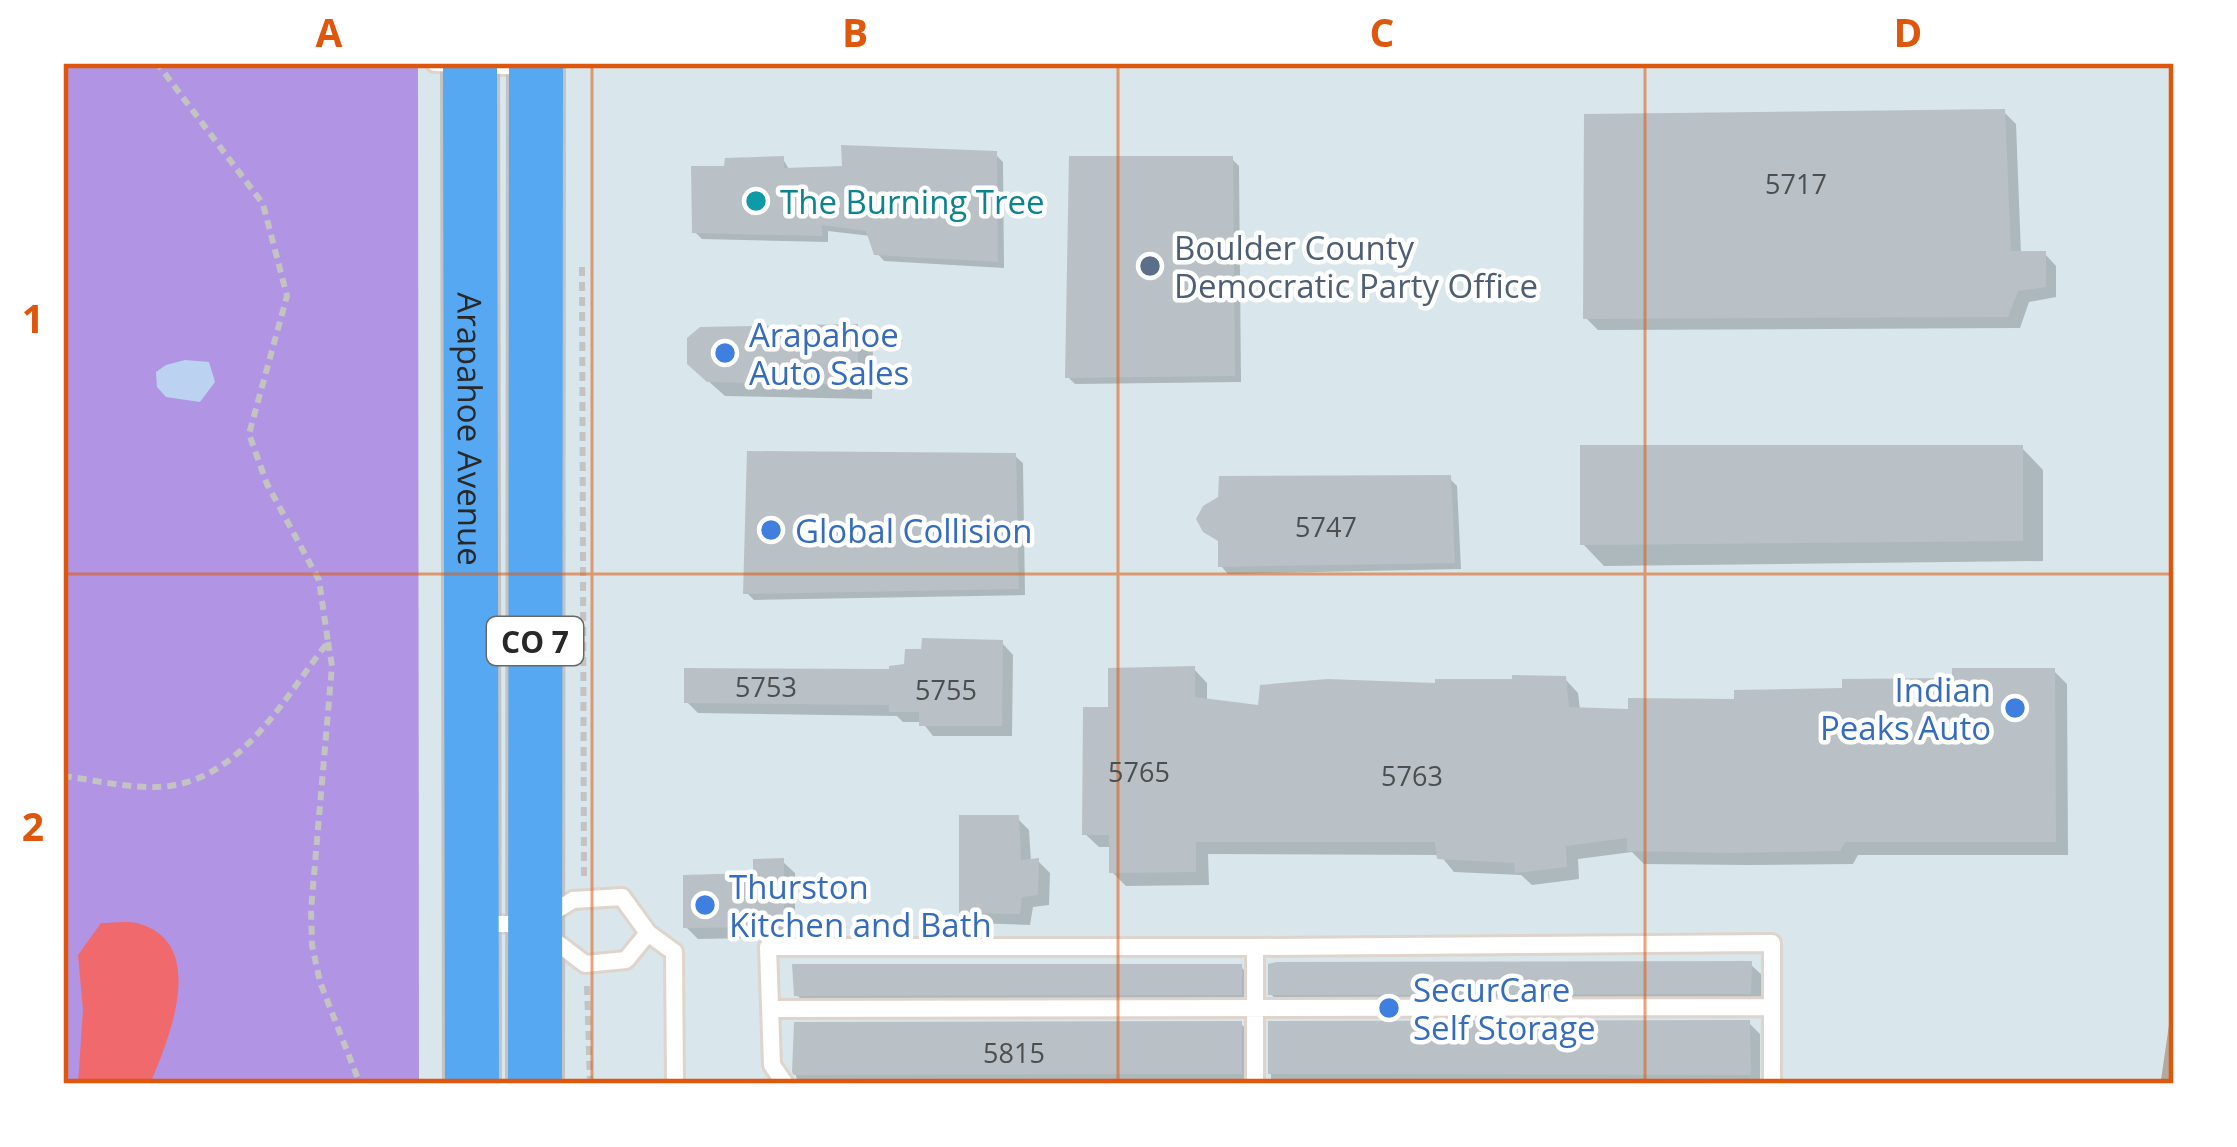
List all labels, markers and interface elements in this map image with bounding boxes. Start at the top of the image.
text: A [316,5,343,58]
text: B [842,5,868,58]
text: C [1370,5,1394,58]
text: D [1894,5,1922,58]
house number: 5717 [1765,165,1827,202]
place label: The Burning Tree [780,179,1045,224]
marker: The Burning Tree [743,188,769,214]
place label: Boulder County Democratic Party Office [1174,225,1538,308]
marker: Boulder County Democratic Party Office [1137,253,1163,279]
text: 1 [22,291,44,344]
street label: Arapahoe Avenue [448,292,493,566]
place label: Arapahoe Auto Sales [749,312,909,395]
marker: Arapahoe Auto Sales [712,340,738,366]
place label: Global Collision [795,508,1032,553]
house number: 5747 [1295,508,1357,545]
marker: Global Collision [758,517,784,543]
road number: CO 7 [487,617,583,665]
place label: Indian Peaks Auto [1820,667,1991,750]
house number: 5753 [735,668,797,705]
house number: 5755 [915,671,977,708]
marker: Indian Peaks Auto [2002,695,2028,721]
house number: 5765 [1108,753,1170,790]
house number: 5763 [1381,757,1443,794]
text: 2 [22,799,44,852]
place label: Thurston Kitchen and Bath [729,864,992,947]
marker: Thurston Kitchen and Bath [692,892,718,918]
place label: SecurCare Self Storage [1413,967,1596,1050]
marker: SecurCare Self Storage [1376,995,1402,1021]
house number: 5815 [983,1034,1045,1071]

